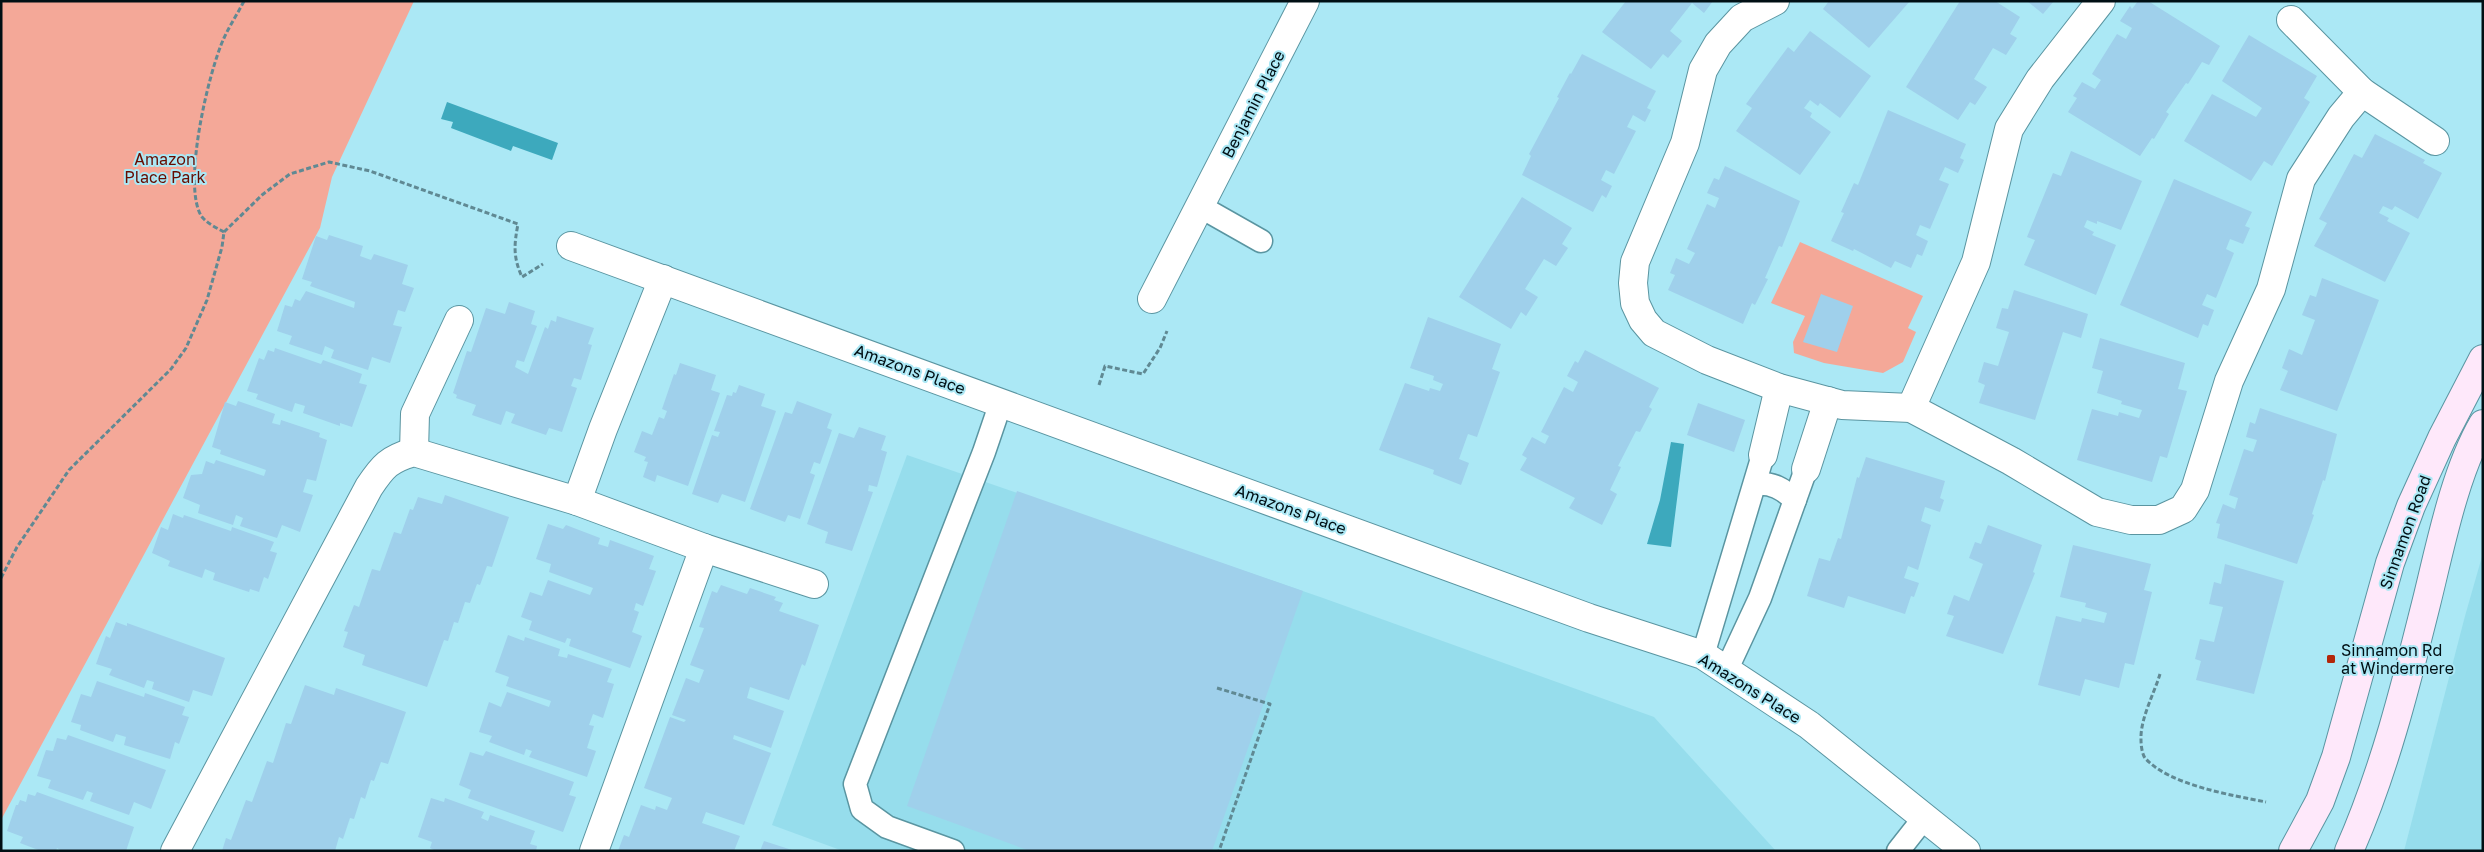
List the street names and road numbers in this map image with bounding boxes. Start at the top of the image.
street label: Benjamin Place [1217,47,1289,161]
street label: Amazons Place [852,340,968,398]
street label: Sinnamon Road [2375,472,2435,592]
street label: Amazons Place [1233,480,1349,538]
street label: Amazons Place [1695,649,1805,727]

